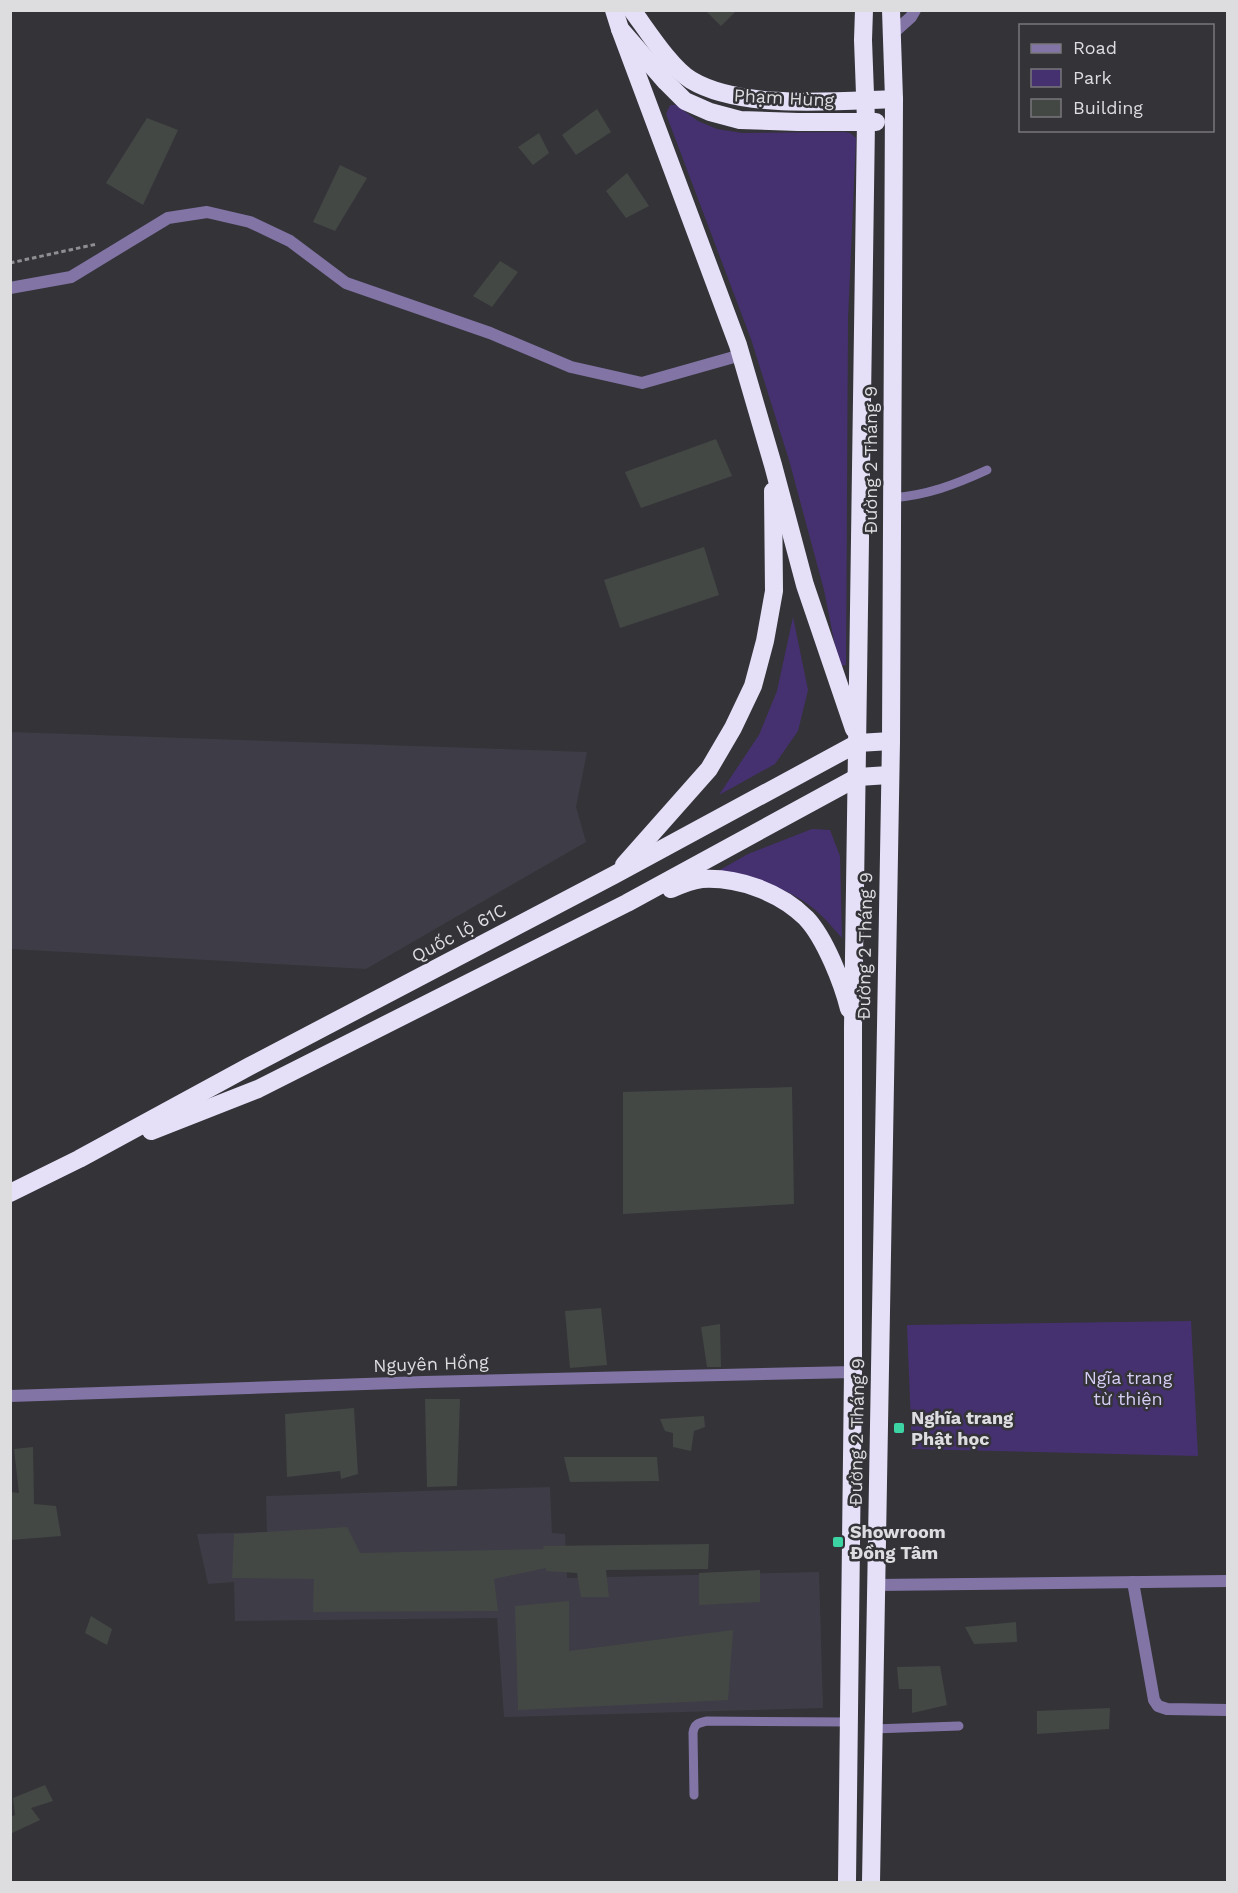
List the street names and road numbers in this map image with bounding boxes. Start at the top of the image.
street label: Phạm Hùng [733,84,835,111]
street label: Đường 2 Tháng 9 [860,386,881,534]
street label: Đường 2 Tháng 9 [853,872,876,1020]
street label: Quốc lộ 61C [408,899,510,966]
street label: Nguyên Hồng [373,1351,489,1376]
street label: Đường 2 Tháng 9 [845,1358,868,1506]

